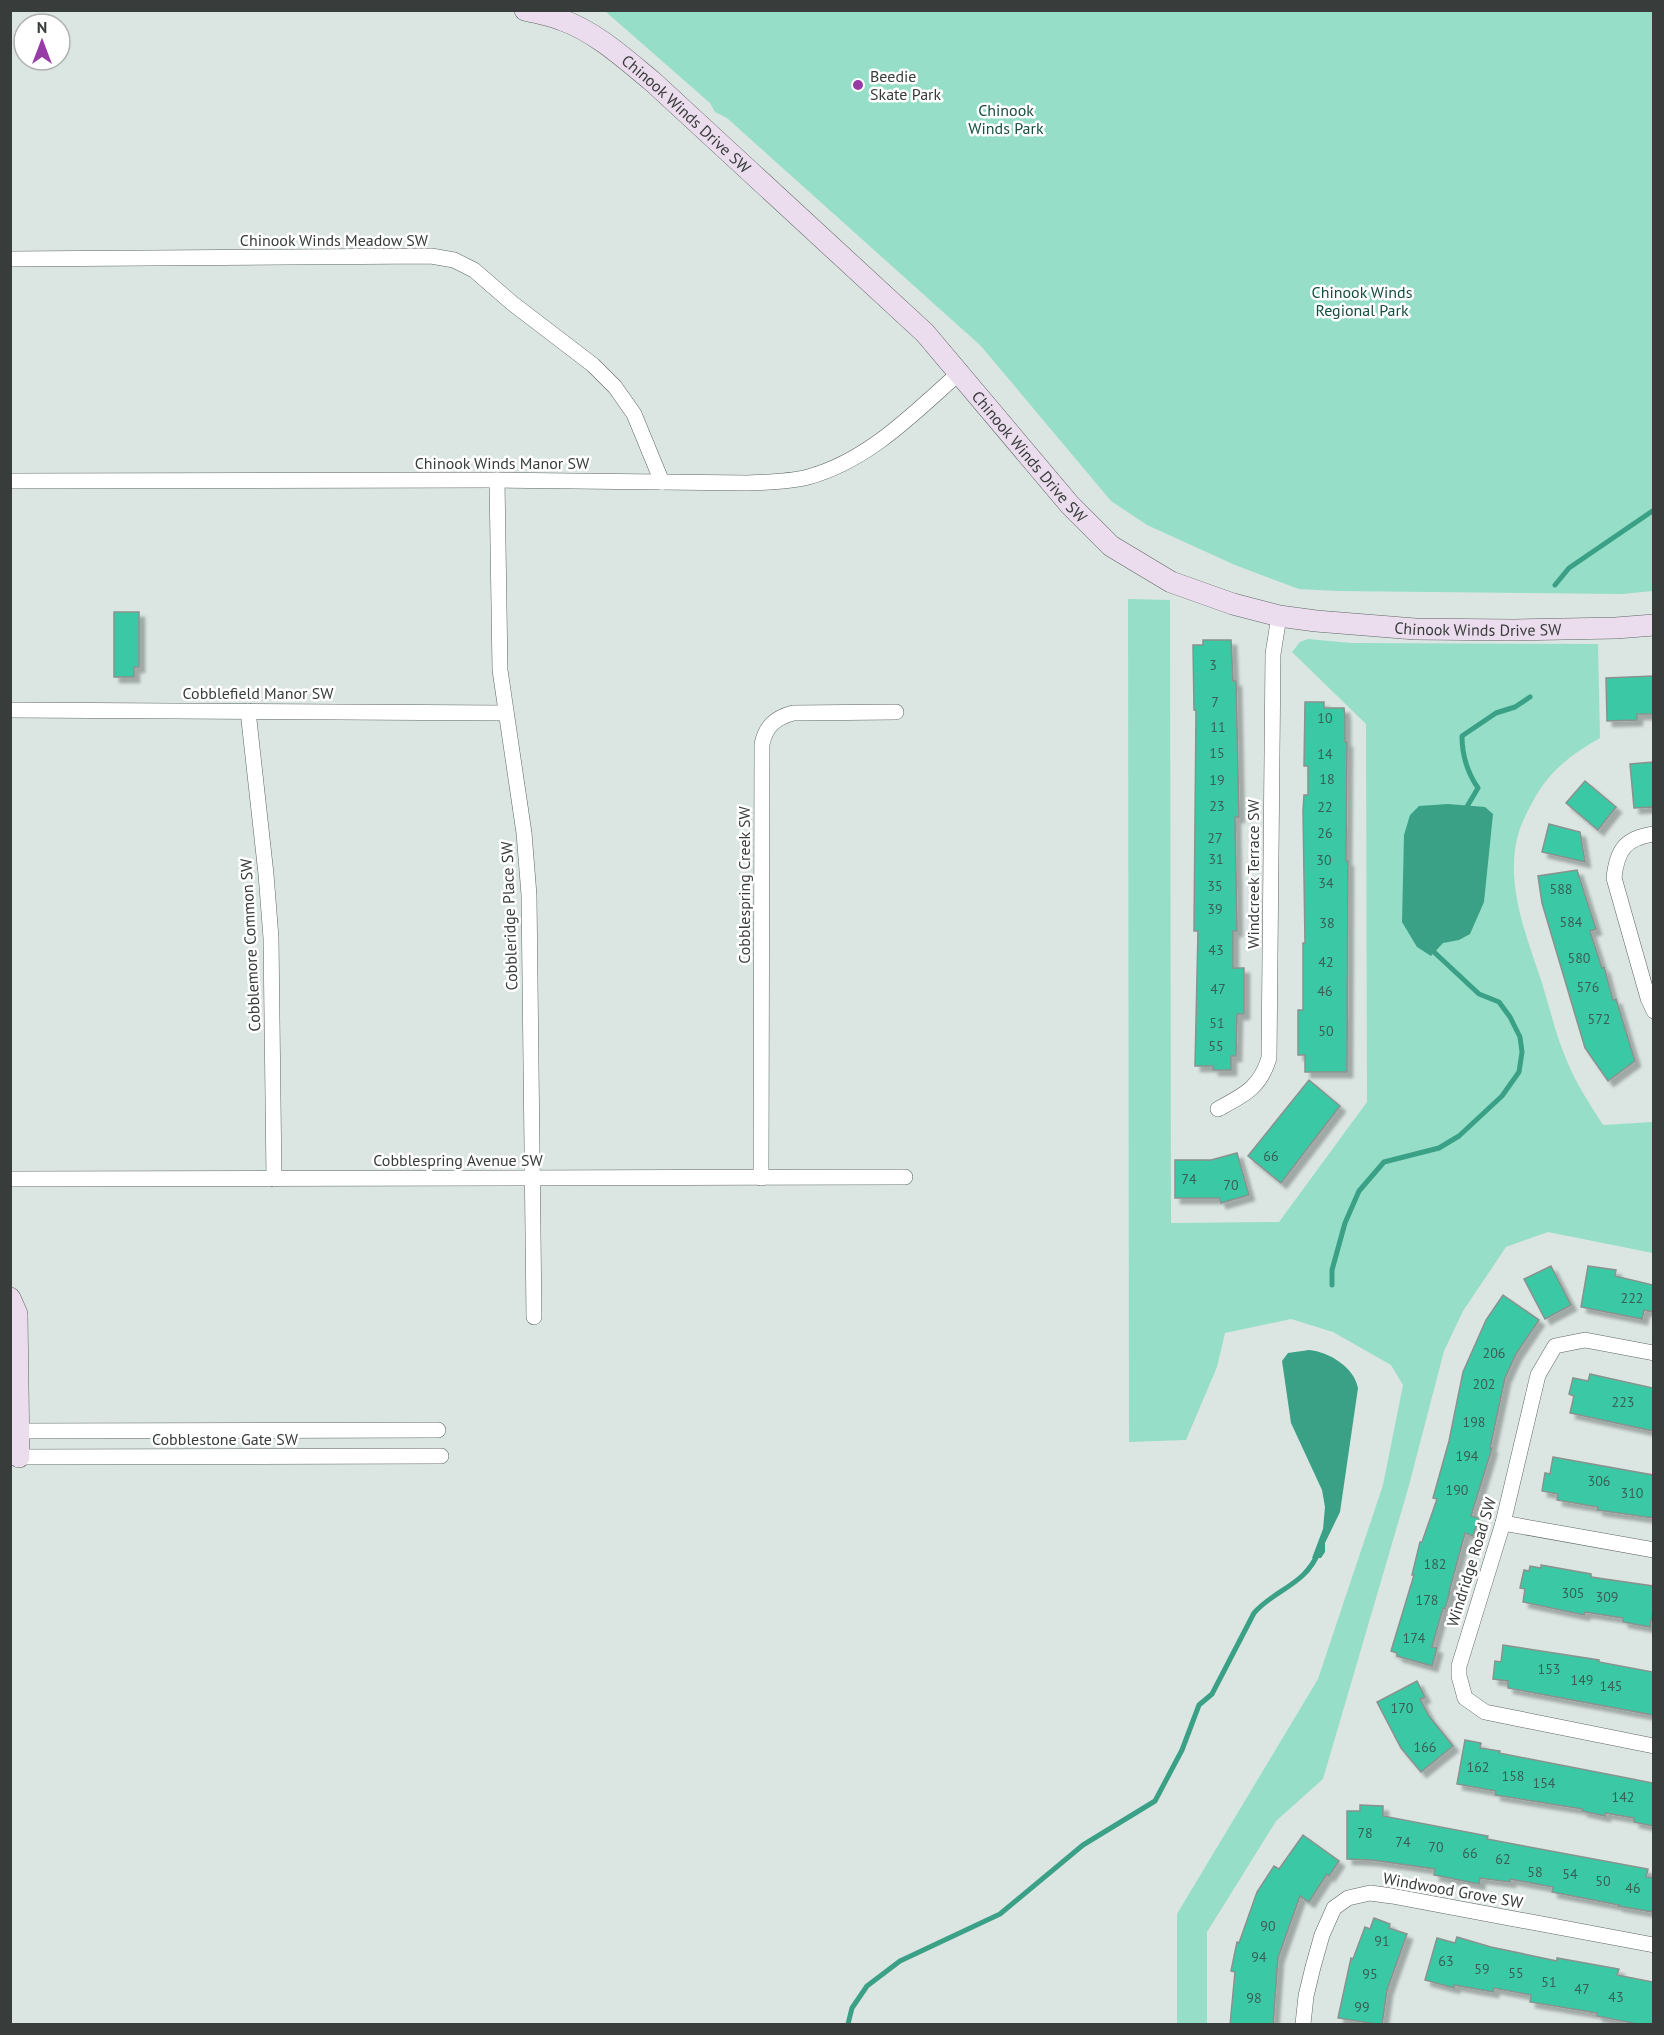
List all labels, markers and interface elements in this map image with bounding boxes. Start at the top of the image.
north arrow [12,12,72,72]
text: N [37,17,47,37]
street label: Chinook Winds Drive SW [618,50,756,178]
place label: Beedie Skate Park [870,66,942,104]
marker: Beedie Skate Park [851,78,865,92]
park label: Chinook Winds Park [968,100,1044,138]
street label: Chinook Winds Meadow SW [240,230,429,250]
park label: Chinook Winds Regional Park [1312,282,1413,320]
street label: Chinook Winds Drive SW [968,386,1092,527]
street label: Chinook Winds Manor SW [415,453,590,473]
street label: Chinook Winds Drive SW [1394,617,1562,640]
house number: 3 [1209,656,1217,674]
street label: Cobblefield Manor SW [183,683,334,703]
house number: 7 [1211,693,1219,711]
house number: 10 [1317,709,1333,727]
house number: 11 [1210,718,1226,736]
house number: 15 [1209,744,1225,762]
house number: 14 [1317,745,1333,763]
house number: 18 [1319,770,1335,788]
house number: 19 [1209,771,1225,789]
house number: 23 [1209,797,1225,815]
house number: 22 [1317,798,1333,816]
street label: Windcreek Terrace SW [1243,799,1263,949]
street label: Cobblespring Creek SW [734,805,754,964]
house number: 26 [1317,824,1333,842]
house number: 27 [1207,829,1223,847]
street label: Cobbleridge Place SW [496,840,522,991]
house number: 31 [1208,850,1224,868]
house number: 30 [1316,851,1332,869]
street label: Cobblemore Common SW [235,857,265,1032]
house number: 34 [1318,874,1334,892]
house number: 35 [1207,877,1223,895]
house number: 588 [1550,880,1572,898]
house number: 39 [1207,900,1223,918]
house number: 584 [1560,913,1583,931]
house number: 38 [1319,914,1335,932]
house number: 43 [1208,941,1224,959]
house number: 580 [1568,949,1591,967]
house number: 42 [1318,953,1334,971]
house number: 576 [1577,978,1599,996]
house number: 47 [1210,980,1226,998]
house number: 46 [1317,982,1333,1000]
house number: 572 [1588,1010,1610,1028]
house number: 51 [1209,1014,1225,1032]
house number: 50 [1318,1022,1334,1040]
house number: 55 [1208,1037,1224,1055]
house number: 66 [1263,1147,1279,1165]
street label: Cobblespring Avenue SW [373,1150,543,1170]
house number: 74 [1181,1170,1197,1188]
house number: 70 [1223,1176,1239,1194]
house number: 222 [1621,1289,1643,1307]
house number: 206 [1483,1344,1505,1362]
house number: 202 [1473,1375,1495,1393]
house number: 223 [1612,1393,1634,1411]
house number: 198 [1463,1413,1485,1431]
street label: Cobblestone Gate SW [152,1429,299,1449]
house number: 194 [1456,1447,1479,1465]
house number: 306 [1588,1472,1610,1490]
house number: 190 [1446,1481,1469,1499]
house number: 310 [1621,1484,1644,1502]
street label: Windridge Road SW [1442,1494,1500,1629]
house number: 182 [1424,1555,1446,1573]
house number: 305 [1562,1584,1584,1602]
house number: 309 [1596,1588,1618,1606]
house number: 178 [1416,1591,1438,1609]
house number: 174 [1403,1629,1426,1647]
house number: 153 [1538,1660,1560,1678]
house number: 149 [1571,1671,1593,1689]
house number: 145 [1600,1677,1622,1695]
house number: 170 [1391,1699,1414,1717]
house number: 166 [1414,1738,1436,1756]
house number: 162 [1467,1758,1489,1776]
house number: 158 [1502,1767,1524,1785]
house number: 154 [1533,1774,1556,1792]
house number: 142 [1612,1788,1634,1806]
house number: 78 [1357,1824,1373,1842]
house number: 74 [1395,1833,1411,1851]
house number: 70 [1428,1838,1444,1856]
house number: 66 [1462,1844,1478,1862]
house number: 62 [1495,1850,1511,1868]
house number: 58 [1527,1863,1543,1881]
house number: 54 [1562,1865,1578,1883]
street label: Windwood Grove SW [1381,1868,1525,1912]
house number: 50 [1595,1872,1611,1890]
house number: 46 [1625,1879,1641,1897]
house number: 90 [1260,1917,1276,1935]
house number: 91 [1374,1932,1390,1950]
house number: 94 [1251,1948,1267,1966]
house number: 63 [1438,1952,1454,1970]
house number: 59 [1474,1960,1490,1978]
house number: 55 [1508,1964,1524,1982]
house number: 95 [1362,1965,1378,1983]
house number: 51 [1541,1973,1557,1991]
house number: 47 [1574,1980,1590,1998]
house number: 43 [1608,1988,1624,2006]
house number: 98 [1246,1989,1262,2007]
house number: 99 [1354,1998,1370,2016]

